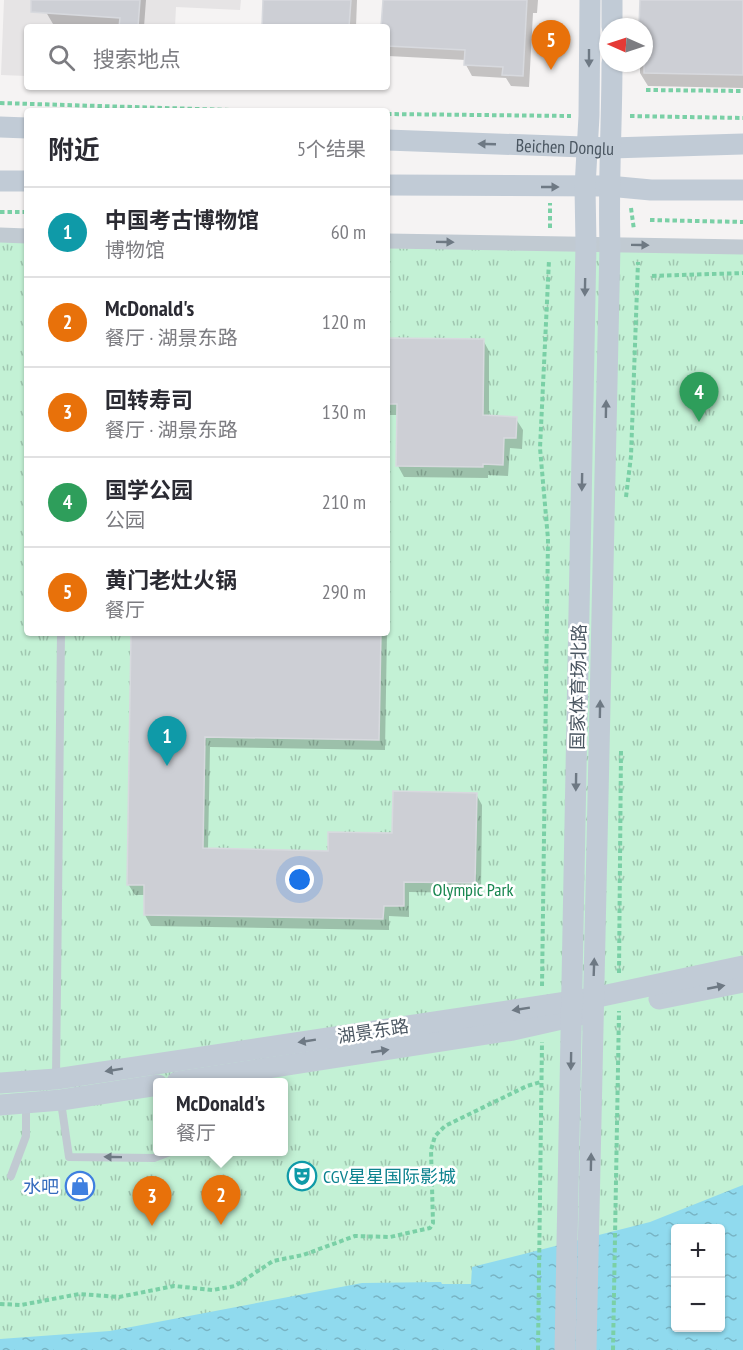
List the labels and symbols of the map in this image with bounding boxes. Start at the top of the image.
north arrow [599,18,653,72]
pin: 5 [532,20,570,70]
one-way arrow [584,49,594,68]
street label: Beichen Donglu [515,133,614,160]
one-way arrow [477,139,496,148]
one-way arrow [541,182,560,192]
one-way arrow [436,237,455,247]
one-way arrow [631,241,650,250]
one-way arrow [580,278,590,297]
pin: 4 [680,372,718,422]
one-way arrow [602,399,611,418]
one-way arrow [577,473,587,492]
street label: 国家体育场北路 [565,624,591,750]
one-way arrow [595,699,605,718]
pin: 1 [148,716,186,766]
one-way arrow [572,773,581,792]
your location [285,865,314,894]
park label: Olympic Park [433,878,513,901]
one-way arrow [590,957,599,976]
one-way arrow [706,982,725,991]
one-way arrow [511,1005,530,1014]
street label: 湖景东路 [336,1014,410,1048]
one-way arrow [298,1037,317,1046]
one-way arrow [370,1046,389,1055]
one-way arrow [566,1052,576,1071]
one-way arrow [105,1066,124,1075]
one-way arrow [103,1152,122,1162]
one-way arrow [586,1152,596,1171]
theatre icon: CGV星星国际影城 [286,1160,318,1192]
place label: CGV星星国际影城 [323,1165,456,1188]
shop icon: 水吧 [64,1170,96,1202]
place label: 水吧 [23,1175,59,1198]
pin: 3 [132,1176,172,1226]
pin: 2 [202,1176,240,1225]

